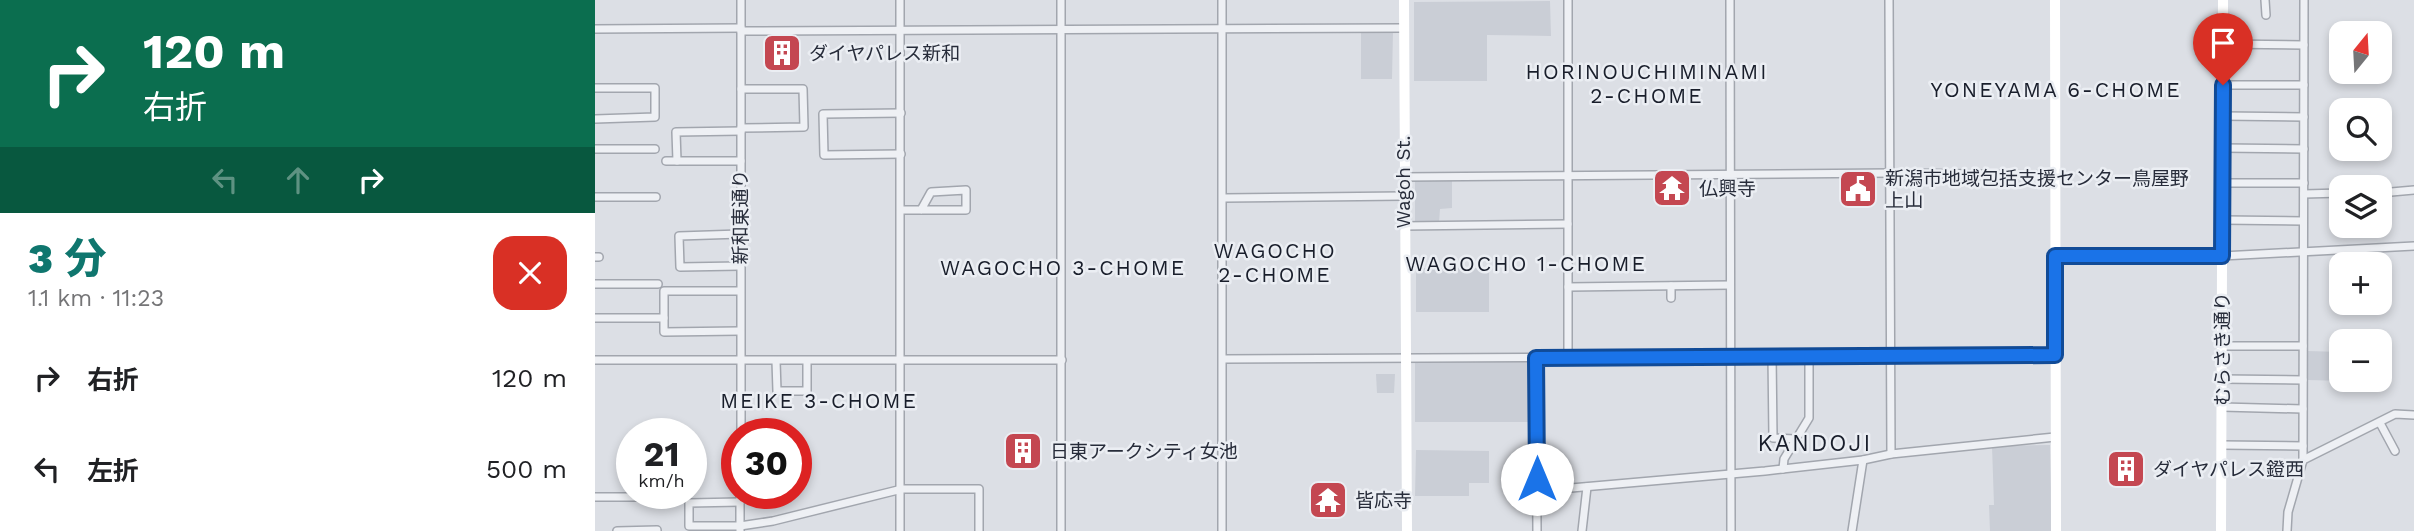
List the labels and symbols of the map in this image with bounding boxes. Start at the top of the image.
pin [2193,13,2253,85]
north arrow [2329,21,2392,84]
building icon: ダイヤパレス新和 [761,32,803,74]
place label: ダイヤパレス新和 [809,42,960,65]
district label: HORINOUCHIMINAMI 2-CHOME [1526,59,1768,108]
district label: YONEYAMA 6-CHOME [1930,77,2182,102]
street label: Wagoh St. [1392,135,1415,229]
temple icon: 仏興寺 [1651,167,1693,209]
place label: 新潟市地域包括支援センター鳥屋野 上山 [1885,167,2189,212]
public building icon: 新潟市地域包括支援センター鳥屋野 上山 [1837,168,1879,210]
street label: 新和東通り [729,169,752,265]
place label: 仏興寺 [1699,177,1756,200]
district label: WAGOCHO 2-CHOME [1213,238,1337,287]
district label: WAGOCHO 1-CHOME [1405,251,1647,276]
district label: WAGOCHO 3-CHOME [940,255,1186,280]
street label: むらさき通り [2211,292,2234,406]
district label: MEIKE 3-CHOME [720,388,918,413]
speed limit sign: 30 [721,418,812,509]
building icon: 日東アークシティ女池 [1002,430,1044,472]
district label: KANDOJI [1758,430,1872,457]
place label: 日東アークシティ女池 [1050,440,1238,463]
position arrow [1500,442,1574,516]
building icon: ダイヤパレス鐙西 [2105,448,2147,490]
place label: ダイヤパレス鐙西 [2153,458,2304,481]
temple icon: 皆応寺 [1307,479,1349,521]
place label: 皆応寺 [1355,489,1412,512]

